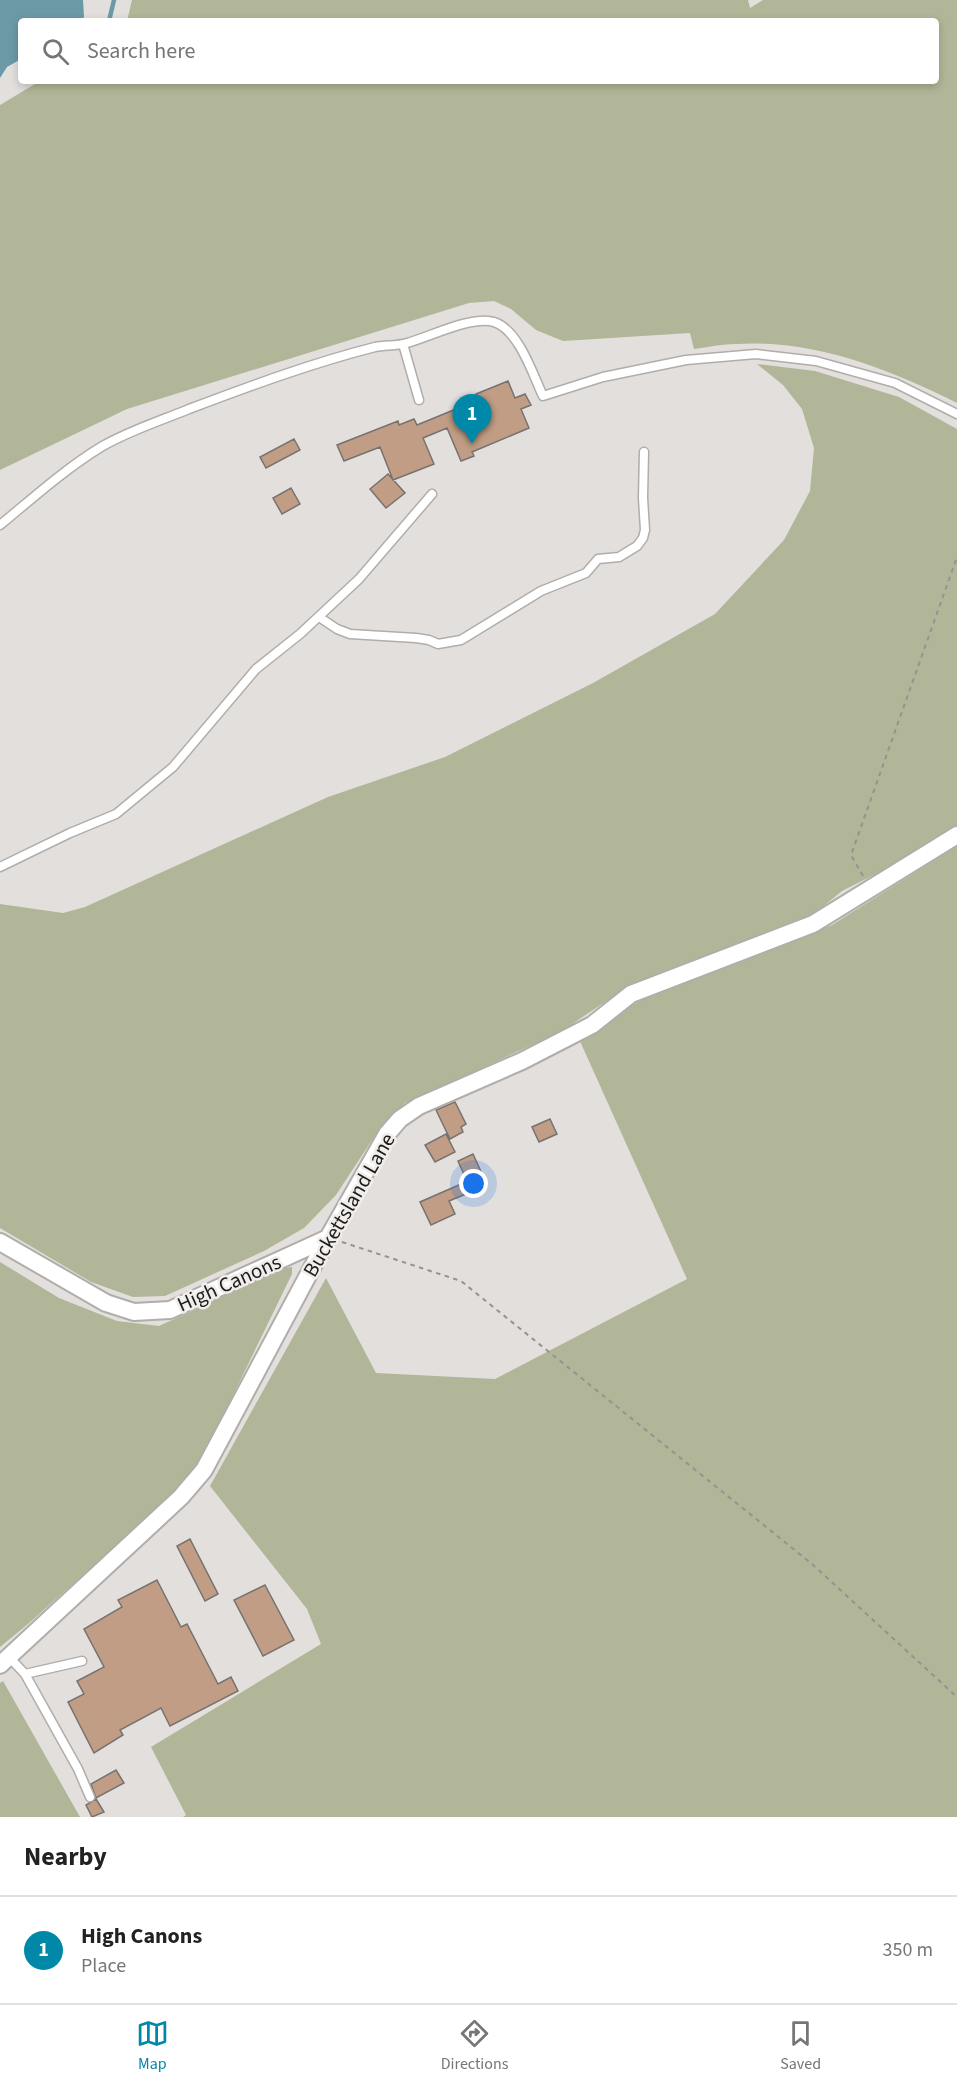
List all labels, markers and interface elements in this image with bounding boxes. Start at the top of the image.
search box [18,18,939,84]
icon: search [39,35,72,68]
text: Search here [87,35,195,67]
pin: 1 [452,394,492,444]
street label: Buckettsland Lane [296,1127,402,1283]
your location [459,1169,488,1198]
street label: High Canons [172,1247,286,1319]
text: Nearby [24,1838,107,1875]
text: High Canons [81,1920,202,1952]
text: 1 [38,1936,49,1964]
text: 350 m [883,1936,933,1964]
text: Place [81,1952,126,1980]
tab: Map [136,2017,169,2075]
tab: Directions [441,2017,508,2075]
tab: Saved [780,2017,821,2075]

